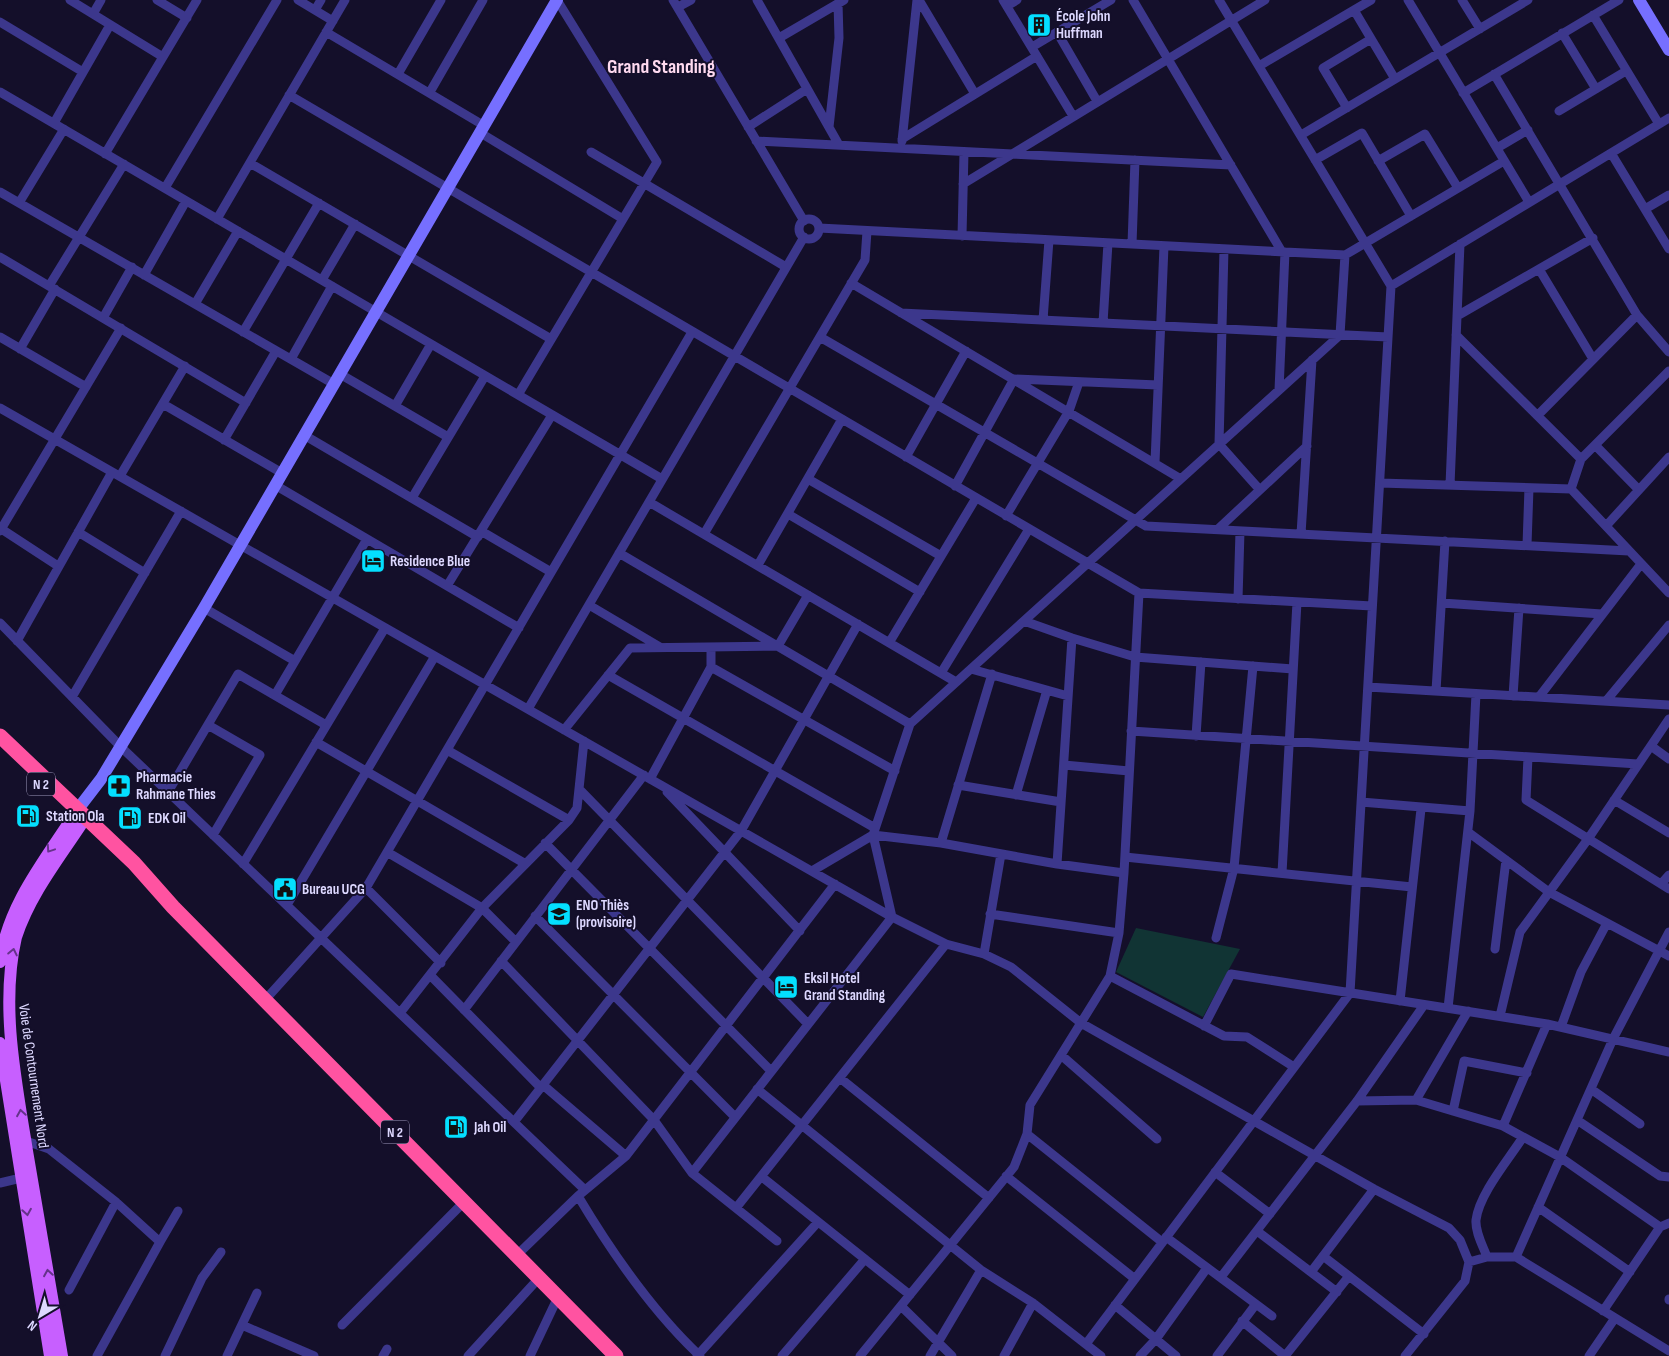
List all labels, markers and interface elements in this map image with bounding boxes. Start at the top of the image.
place label: École John Huffman [1056,7,1110,43]
building icon: École John Huffman [1026,12,1052,38]
district label: Grand Standing [607,55,716,79]
hotel icon: Residence Blue [360,548,386,574]
place label: Residence Blue [390,552,470,571]
place label: Pharmacie Rahmane Thies [136,768,216,804]
road number: N 2 [27,772,55,796]
pharmacy icon: Pharmacie Rahmane Thies [106,773,132,799]
fuel station icon: Station Ola [15,803,41,829]
fuel station icon: EDK Oil [117,805,143,831]
place label: Station Ola [46,807,104,826]
place label: EDK Oil [148,809,186,828]
one-way arrow [47,843,56,852]
public building icon: Bureau UCG [272,876,298,902]
place label: Bureau UCG [302,880,365,899]
place label: ENO Thiès (provisoire) [576,896,636,932]
school or university icon: ENO Thiès (provisoire) [546,901,572,927]
one-way arrow [7,948,18,956]
place label: Eksil Hotel Grand Standing [804,969,886,1005]
hotel icon: Eksil Hotel Grand Standing [773,974,799,1000]
street label: Voie de Contournement Nord [14,1003,53,1149]
one-way arrow [17,1109,27,1117]
fuel station icon: Jah Oil [443,1114,469,1140]
place label: Jah Oil [473,1118,506,1137]
road number: N 2 [381,1120,409,1144]
one-way arrow [21,1208,32,1216]
one-way arrow [43,1269,53,1278]
north arrow [15,1291,65,1341]
text: N [24,1317,40,1335]

